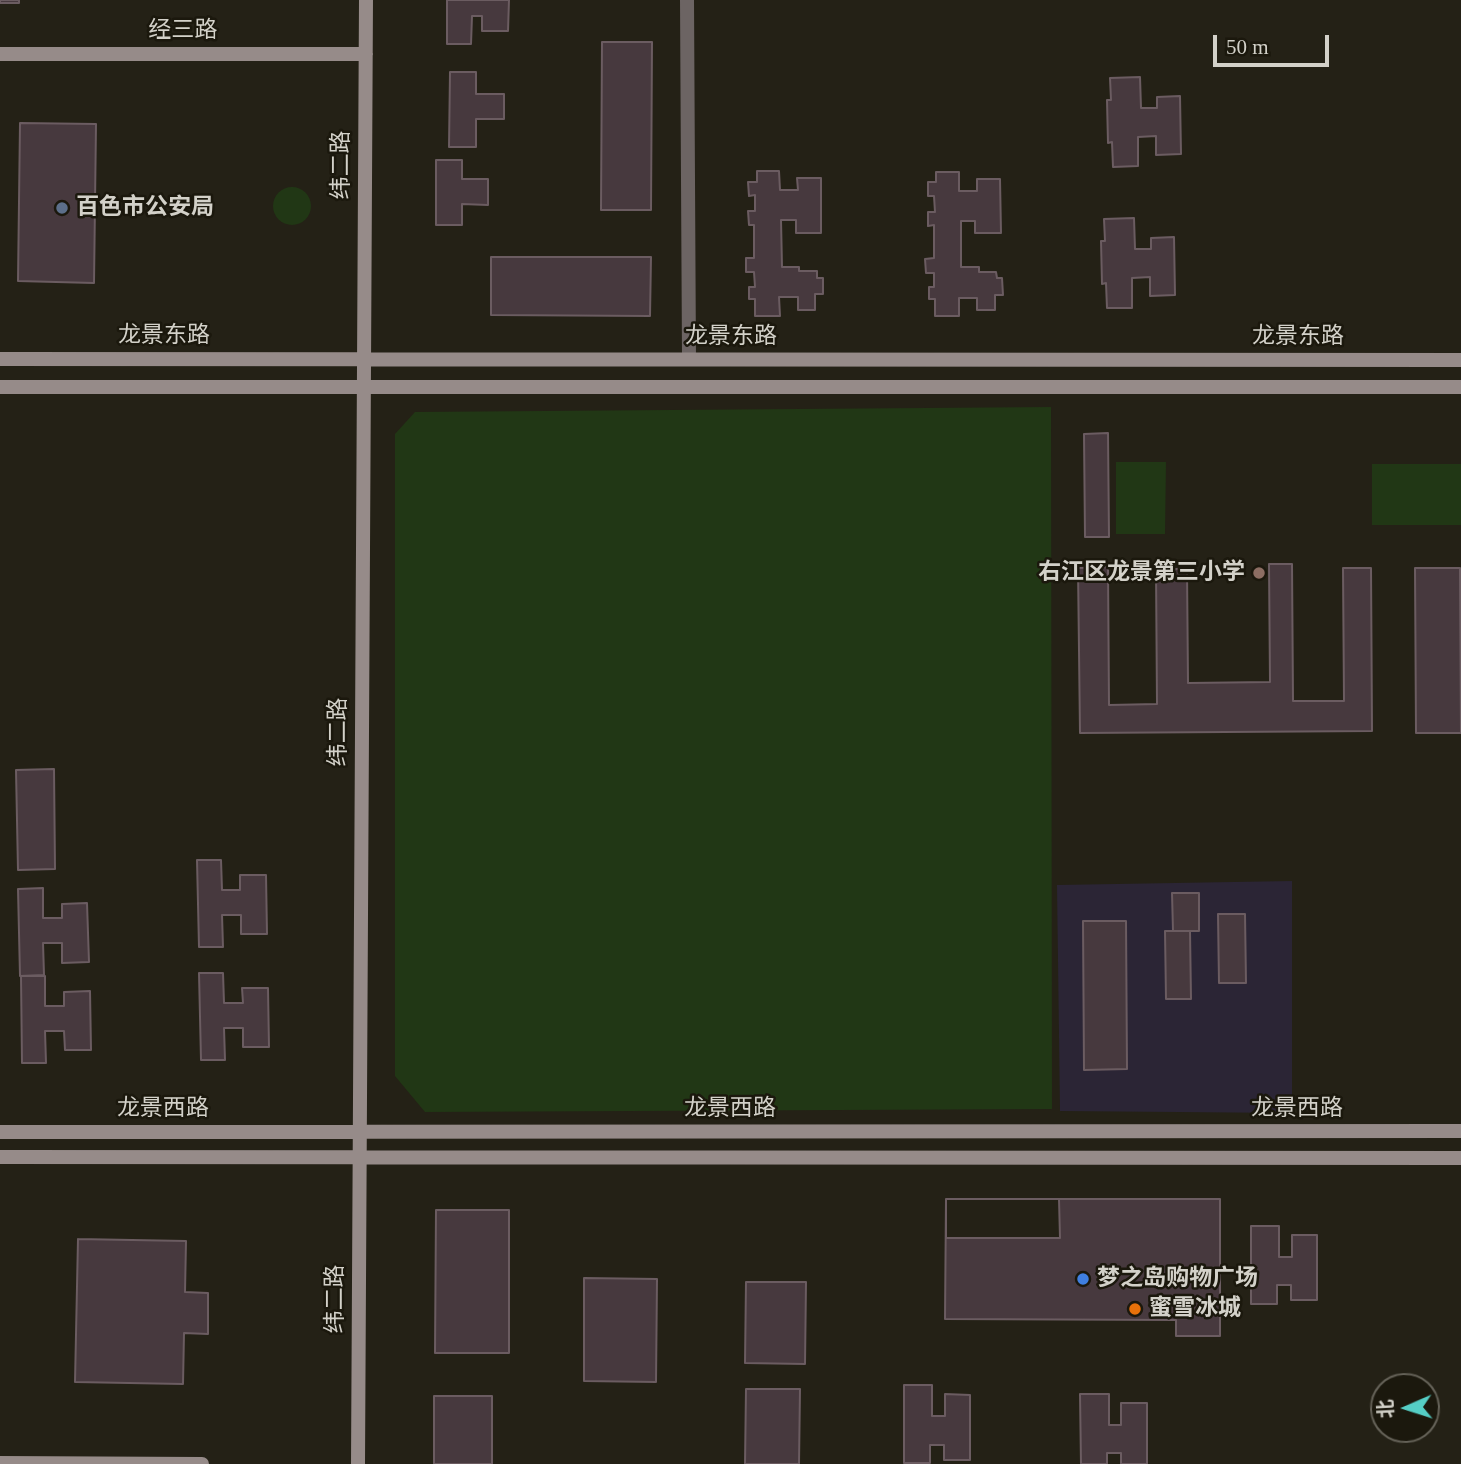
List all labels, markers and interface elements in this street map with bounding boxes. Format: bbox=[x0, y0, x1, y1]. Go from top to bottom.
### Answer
street label: 经三路 bbox=[149, 17, 217, 45]
scale bar bbox=[1216, 21, 1332, 65]
text: 50 m bbox=[1226, 35, 1269, 59]
street label: 纬二路 bbox=[328, 131, 356, 199]
place label: 百色市公安局 bbox=[76, 194, 214, 222]
marker: 百色市公安局 bbox=[54, 200, 70, 216]
street label: 龙景东路 bbox=[118, 322, 210, 350]
street label: 龙景东路 bbox=[685, 323, 777, 351]
street label: 龙景东路 bbox=[1252, 323, 1344, 351]
place label: 右江区龙景第三小学 bbox=[1038, 559, 1245, 587]
marker: 右江区龙景第三小学 bbox=[1251, 565, 1267, 581]
street label: 纬二路 bbox=[325, 698, 353, 766]
street label: 龙景西路 bbox=[117, 1095, 209, 1123]
street label: 龙景西路 bbox=[684, 1095, 776, 1123]
street label: 龙景西路 bbox=[1251, 1095, 1343, 1123]
street label: 纬二路 bbox=[322, 1265, 350, 1333]
place label: 梦之岛购物广场 bbox=[1097, 1265, 1258, 1293]
marker: 梦之岛购物广场 bbox=[1075, 1271, 1091, 1287]
place label: 蜜雪冰城 bbox=[1149, 1295, 1241, 1323]
marker: 蜜雪冰城 bbox=[1127, 1301, 1143, 1317]
north arrow bbox=[1370, 1373, 1440, 1443]
text: 北 bbox=[1375, 1399, 1397, 1419]

